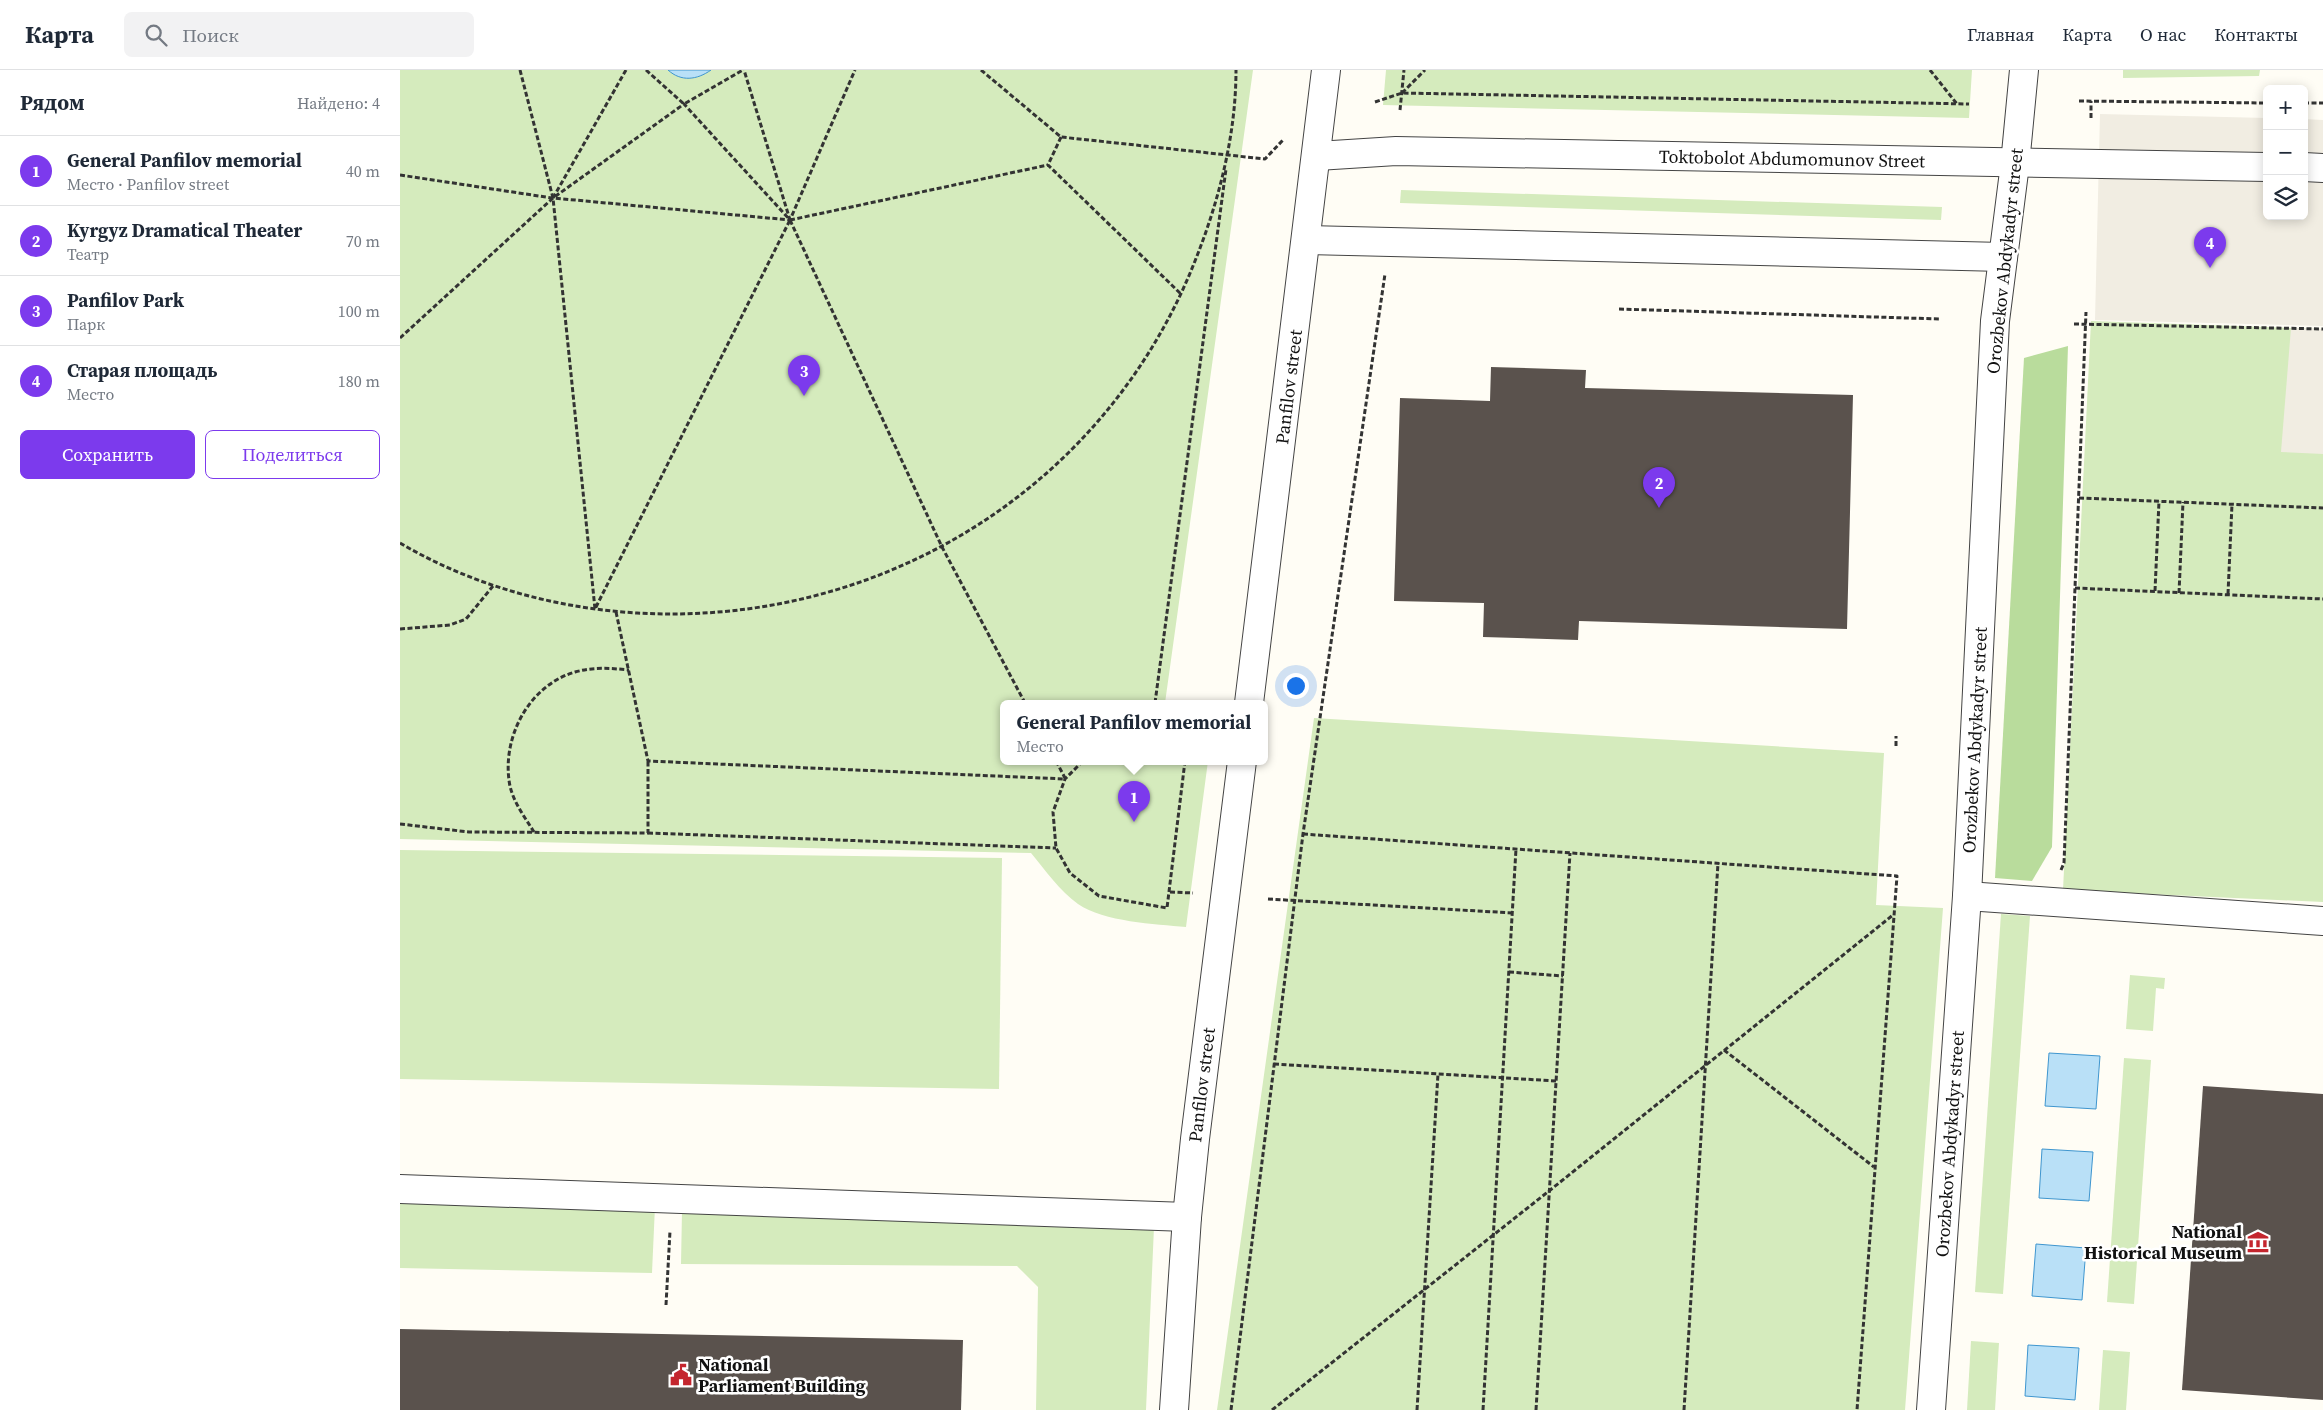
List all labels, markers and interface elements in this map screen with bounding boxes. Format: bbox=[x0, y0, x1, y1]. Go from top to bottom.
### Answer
search box bbox=[124, 12, 474, 57]
text: Карта bbox=[25, 18, 94, 51]
icon: search bbox=[142, 21, 170, 49]
text: Поиск bbox=[182, 22, 239, 48]
text: Главная bbox=[1967, 22, 2034, 47]
text: Карта bbox=[2062, 22, 2112, 47]
text: О нас bbox=[2140, 22, 2186, 47]
text: Контакты bbox=[2214, 22, 2298, 47]
map controls bbox=[2263, 85, 2308, 220]
button: + bbox=[2263, 85, 2308, 130]
text: Рядом bbox=[20, 88, 85, 117]
text: Найдено: 4 bbox=[297, 92, 380, 114]
button: − bbox=[2263, 130, 2308, 175]
street label: Toktobolot Abdumomunov Street bbox=[1659, 144, 1925, 173]
text: General Panfilov memorial bbox=[67, 147, 302, 173]
street label: Orozbekov Abdykadyr street bbox=[1980, 147, 2029, 375]
text: 1 bbox=[32, 160, 40, 182]
text: 40 m bbox=[346, 160, 380, 182]
text: Место · Panfilov street bbox=[67, 173, 229, 195]
button: layers bbox=[2263, 175, 2308, 220]
text: Kyrgyz Dramatical Theater bbox=[67, 217, 302, 243]
pin: 4 bbox=[2194, 227, 2226, 268]
text: 2 bbox=[32, 230, 40, 252]
text: 70 m bbox=[346, 230, 380, 252]
text: Театр bbox=[67, 243, 109, 265]
text: Panfilov Park bbox=[67, 287, 184, 313]
text: 3 bbox=[32, 300, 40, 322]
text: 100 m bbox=[338, 300, 380, 322]
text: Парк bbox=[67, 313, 105, 335]
street label: Panfilov street bbox=[1269, 328, 1308, 446]
pin: 3 bbox=[788, 355, 820, 396]
text: Старая площадь bbox=[67, 357, 217, 383]
text: 4 bbox=[32, 370, 40, 392]
text: 180 m bbox=[338, 370, 380, 392]
text: Место bbox=[67, 383, 114, 405]
button: Сохранить bbox=[20, 430, 195, 479]
button: Поделиться bbox=[205, 430, 380, 479]
pin: 2 bbox=[1643, 467, 1675, 508]
street label: Orozbekov Abdykadyr street bbox=[1956, 626, 1993, 854]
your location bbox=[1283, 673, 1309, 699]
popup bbox=[1000, 700, 1268, 765]
text: General Panfilov memorial bbox=[1017, 709, 1252, 735]
text: Место bbox=[1017, 735, 1064, 757]
pin: 1 bbox=[1118, 781, 1150, 822]
street label: Panfilov street bbox=[1182, 1026, 1221, 1144]
street label: Orozbekov Abdykadyr street bbox=[1929, 1030, 1970, 1258]
place label: National Historical Museum bbox=[2084, 1219, 2242, 1265]
museum icon: National Historical Museum bbox=[2245, 1229, 2271, 1255]
place label: National Parliament Building bbox=[698, 1352, 866, 1398]
public building icon: National Parliament Building bbox=[668, 1362, 694, 1388]

